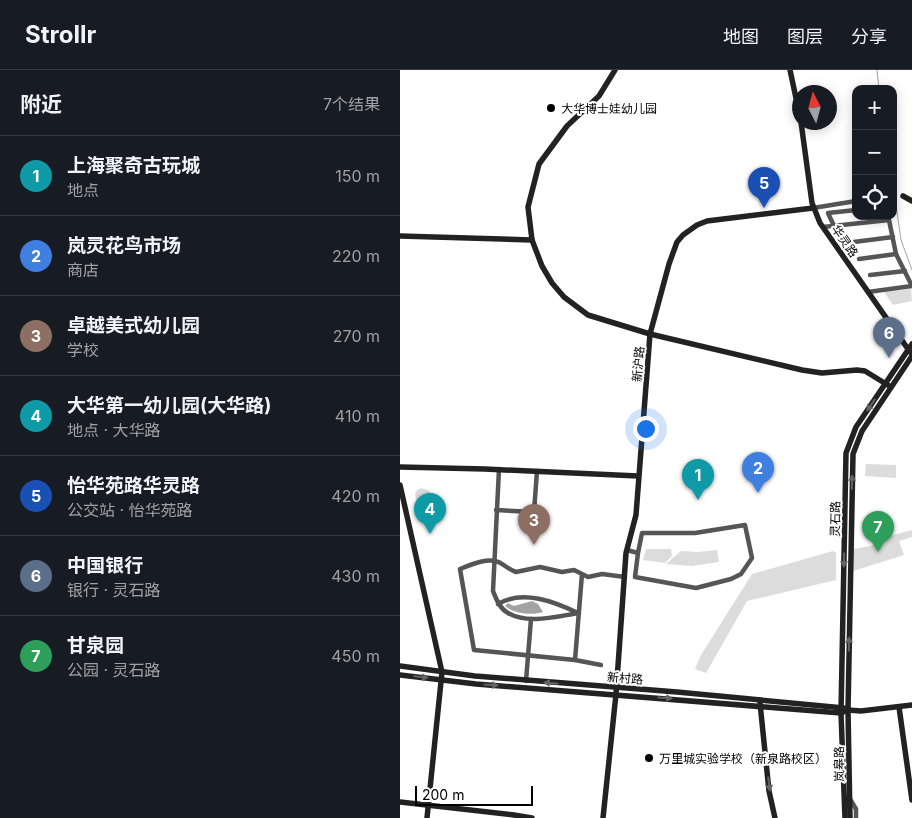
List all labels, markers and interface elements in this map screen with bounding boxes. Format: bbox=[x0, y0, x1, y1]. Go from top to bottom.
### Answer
text: Strollr bbox=[25, 20, 96, 49]
text: 地图 bbox=[723, 26, 759, 47]
text: 图层 bbox=[787, 26, 823, 47]
text: 分享 bbox=[851, 26, 887, 47]
north arrow bbox=[792, 85, 837, 130]
map controls bbox=[852, 85, 897, 220]
button: + bbox=[852, 85, 897, 130]
text: 附近 bbox=[20, 92, 62, 117]
text: 7个结果 bbox=[323, 94, 380, 114]
place label: 大华博士娃幼儿园 bbox=[561, 101, 657, 116]
marker: 大华博士娃幼儿园 bbox=[545, 102, 557, 114]
button: − bbox=[852, 130, 897, 175]
text: 上海聚奇古玩城 bbox=[67, 154, 200, 177]
text: 1 bbox=[33, 166, 39, 186]
text: 150 m bbox=[335, 166, 380, 186]
pin: 5 bbox=[748, 167, 780, 208]
button: locate bbox=[852, 175, 897, 220]
text: 地点 bbox=[67, 180, 99, 200]
street label: 华灵路 bbox=[829, 222, 861, 260]
text: 岚灵花鸟市场 bbox=[67, 234, 181, 257]
text: 2 bbox=[31, 246, 41, 266]
text: 220 m bbox=[332, 246, 380, 266]
text: 商店 bbox=[67, 260, 99, 280]
text: 卓越美式幼儿园 bbox=[67, 314, 200, 337]
pin: 6 bbox=[873, 317, 905, 358]
text: 3 bbox=[31, 326, 41, 346]
text: 270 m bbox=[333, 326, 380, 346]
text: 学校 bbox=[67, 340, 99, 360]
street label: 新沪路 bbox=[629, 345, 647, 383]
text: 大华第一幼儿园(大华路) bbox=[67, 394, 271, 417]
one-way arrow bbox=[866, 398, 876, 411]
text: 4 bbox=[31, 406, 41, 426]
text: 410 m bbox=[335, 406, 380, 426]
your location bbox=[633, 416, 659, 442]
text: 地点 · 大华路 bbox=[67, 420, 161, 440]
pin: 2 bbox=[742, 452, 774, 493]
pin: 1 bbox=[682, 459, 714, 500]
text: 怡华苑路华灵路 bbox=[67, 474, 200, 497]
one-way arrow bbox=[848, 474, 856, 490]
text: 5 bbox=[31, 486, 41, 506]
text: 420 m bbox=[331, 486, 380, 506]
pin: 4 bbox=[414, 493, 446, 534]
text: 公交站 · 怡华苑路 bbox=[67, 500, 193, 520]
street label: 灵石路 bbox=[827, 501, 843, 537]
pin: 3 bbox=[518, 504, 550, 545]
pin: 7 bbox=[862, 511, 894, 552]
one-way arrow bbox=[840, 553, 848, 569]
text: 中国银行 bbox=[67, 554, 143, 577]
text: 6 bbox=[31, 566, 41, 586]
text: 430 m bbox=[331, 566, 380, 586]
text: 银行 · 灵石路 bbox=[67, 580, 161, 600]
text: 甘泉园 bbox=[67, 634, 124, 657]
one-way arrow bbox=[845, 636, 853, 652]
text: 7 bbox=[31, 646, 41, 666]
text: 450 m bbox=[331, 646, 380, 666]
text: 公园 · 灵石路 bbox=[67, 660, 161, 680]
street label: 新村路 bbox=[607, 669, 643, 687]
one-way arrow bbox=[413, 673, 429, 681]
one-way arrow bbox=[542, 678, 558, 686]
one-way arrow bbox=[483, 681, 499, 689]
one-way arrow bbox=[657, 695, 673, 703]
street label: 岚皋路 bbox=[831, 746, 847, 782]
place label: 万里城实验学校（新泉路校区） bbox=[659, 751, 827, 766]
marker: 万里城实验学校（新泉路校区） bbox=[643, 752, 655, 764]
one-way arrow bbox=[765, 776, 773, 792]
scale bar bbox=[415, 783, 532, 806]
text: 200 m bbox=[422, 786, 464, 803]

